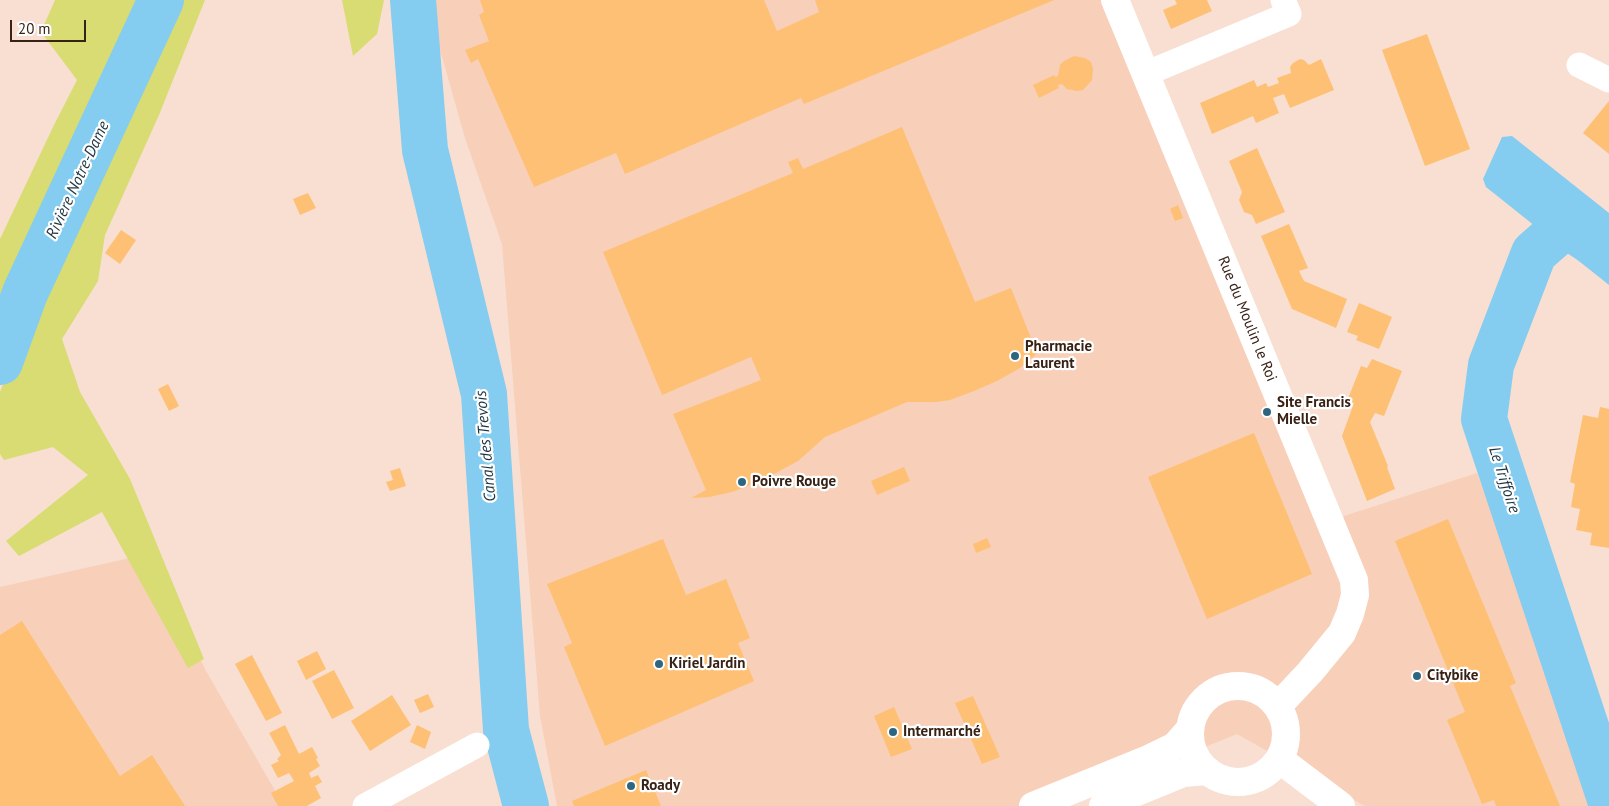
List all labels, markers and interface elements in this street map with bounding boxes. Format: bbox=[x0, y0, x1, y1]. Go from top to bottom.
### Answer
scale bar bbox=[12, 10, 89, 42]
text: 20 m bbox=[18, 19, 51, 38]
water label: Rivière Notre-Dame bbox=[42, 118, 114, 242]
street label: Rue du Moulin le Roi bbox=[1214, 254, 1280, 384]
place label: Pharmacie Laurent bbox=[1025, 338, 1092, 373]
marker: Pharmacie Laurent bbox=[1009, 350, 1021, 362]
water label: Canal des Trevois bbox=[472, 390, 500, 502]
place label: Site Francis Mielle bbox=[1277, 394, 1351, 429]
marker: Site Francis Mielle bbox=[1261, 406, 1273, 418]
water label: Le Triffoire bbox=[1484, 444, 1524, 516]
place label: Poivre Rouge bbox=[752, 473, 836, 491]
marker: Poivre Rouge bbox=[736, 476, 748, 488]
place label: Kiriel Jardin bbox=[669, 655, 745, 673]
marker: Kiriel Jardin bbox=[653, 658, 665, 670]
place label: Citybike bbox=[1427, 667, 1478, 685]
marker: Citybike bbox=[1411, 670, 1423, 682]
place label: Intermarché bbox=[903, 723, 981, 741]
marker: Intermarché bbox=[887, 726, 899, 738]
place label: Roady bbox=[641, 777, 680, 795]
marker: Roady bbox=[625, 780, 637, 792]

